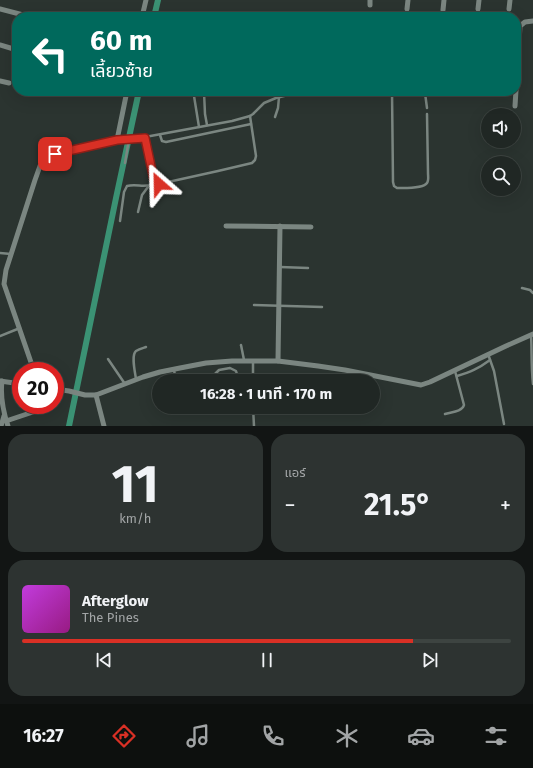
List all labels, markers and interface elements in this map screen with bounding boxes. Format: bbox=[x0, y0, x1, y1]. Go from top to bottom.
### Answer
text: 60 m bbox=[90, 24, 152, 57]
icon: left bbox=[24, 28, 76, 80]
text: เลี้ยวซ้าย bbox=[90, 60, 153, 82]
map controls bbox=[481, 108, 521, 196]
button: sound bbox=[481, 108, 521, 148]
pin bbox=[38, 137, 72, 171]
icon: arrive bbox=[44, 143, 66, 165]
button: search bbox=[481, 156, 521, 196]
position arrow bbox=[138, 163, 180, 205]
speed limit sign: 20 bbox=[12, 362, 64, 414]
text: 16:28 · 1 นาที · 170 m bbox=[200, 385, 332, 403]
text: 11 bbox=[112, 453, 159, 516]
text: แอร์ bbox=[285, 465, 306, 480]
text: 21.5° bbox=[364, 487, 432, 523]
text: − bbox=[285, 492, 296, 519]
text: + bbox=[500, 492, 511, 519]
text: km/h bbox=[119, 511, 151, 526]
text: Afterglow bbox=[82, 592, 148, 610]
text: The Pines bbox=[82, 610, 139, 625]
icon: previous bbox=[93, 649, 115, 671]
icon: pause bbox=[256, 649, 278, 671]
icon: next bbox=[419, 649, 441, 671]
icon: directions bbox=[110, 722, 138, 750]
icon: music bbox=[184, 722, 212, 750]
icon: phone bbox=[259, 722, 287, 750]
icon: climate bbox=[333, 722, 361, 750]
icon: car bbox=[407, 722, 435, 750]
icon: filters bbox=[482, 722, 510, 750]
text: 16:27 bbox=[23, 725, 64, 747]

